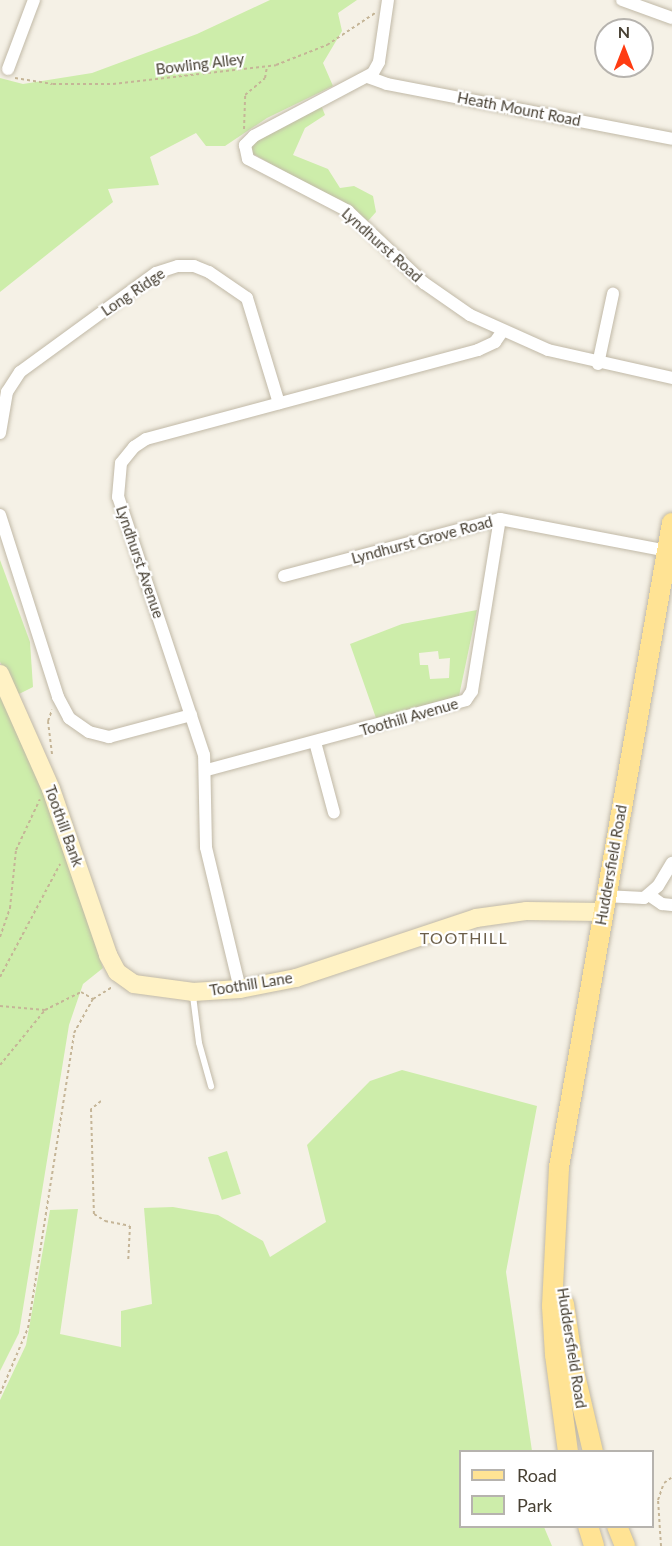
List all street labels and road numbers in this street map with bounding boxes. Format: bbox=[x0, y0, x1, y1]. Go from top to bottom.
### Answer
street label: Bowling Alley bbox=[154, 50, 246, 78]
street label: Heath Mount Road bbox=[456, 88, 582, 130]
street label: Lyndhurst Road bbox=[338, 204, 426, 286]
street label: Long Ridge bbox=[98, 264, 168, 320]
street label: Lyndhurst Avenue bbox=[112, 503, 168, 621]
street label: Lyndhurst Grove Road bbox=[349, 512, 495, 568]
street label: Toothill Avenue bbox=[358, 694, 460, 740]
street label: Toothill Bank bbox=[41, 783, 87, 869]
street label: Huddersfield Road bbox=[592, 803, 630, 927]
street label: Toothill Lane bbox=[208, 969, 294, 999]
street label: Huddersfield Road bbox=[554, 1286, 590, 1410]

